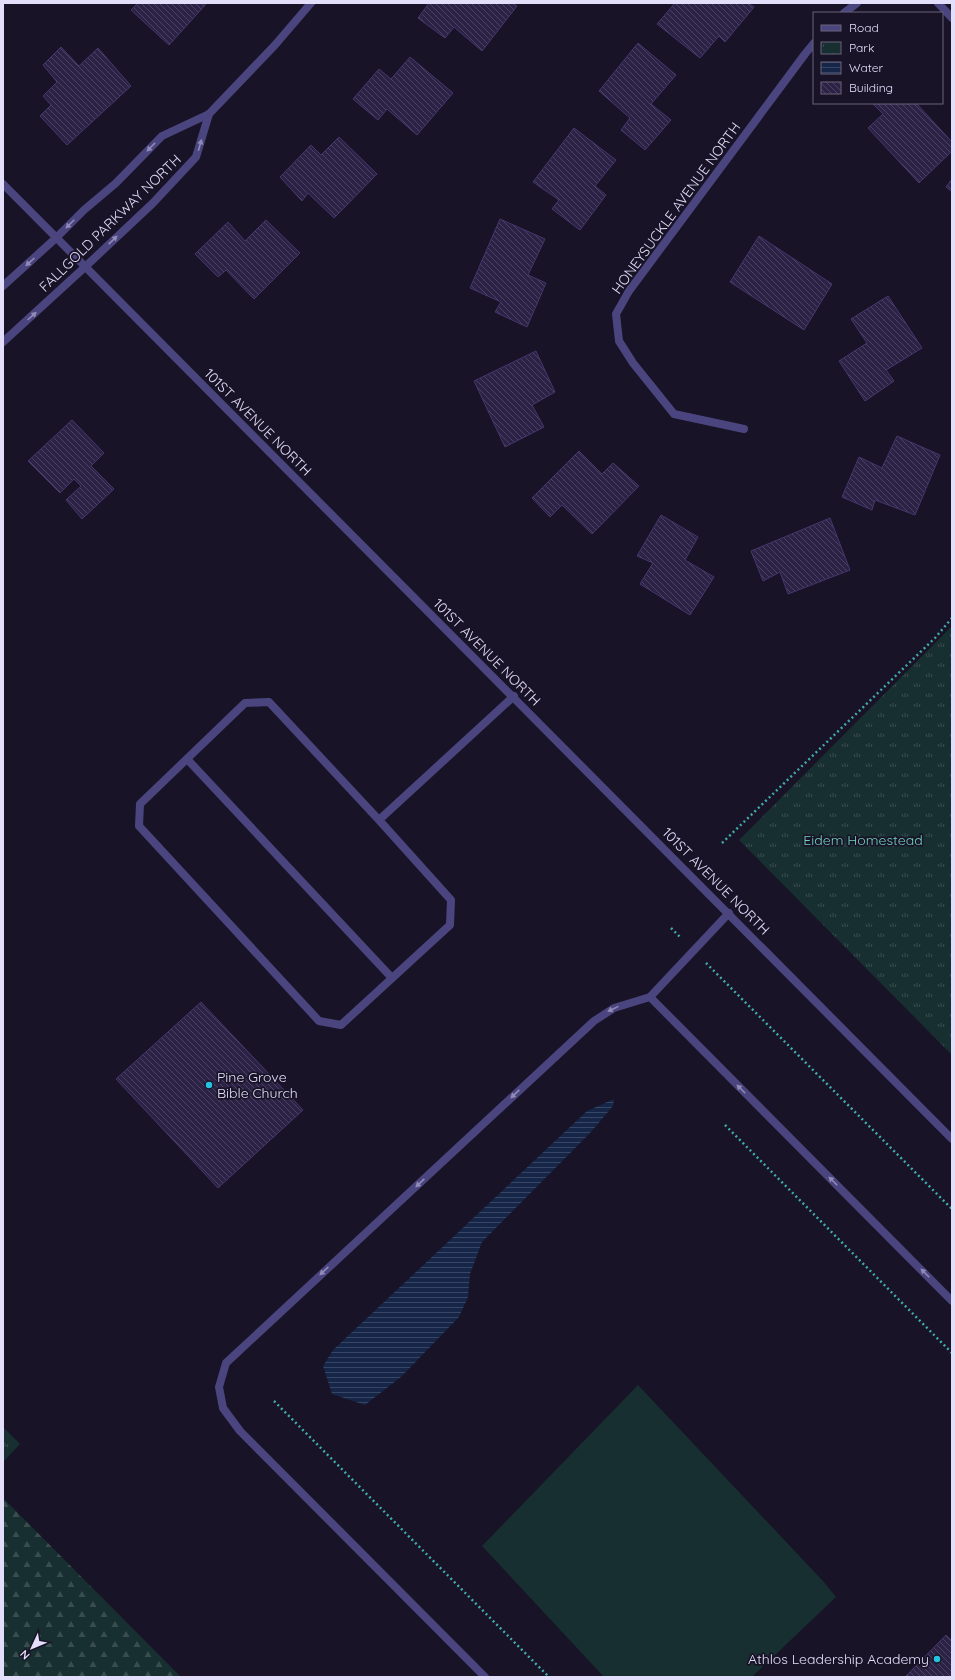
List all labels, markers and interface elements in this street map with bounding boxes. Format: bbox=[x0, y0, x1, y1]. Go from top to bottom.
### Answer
legend bbox=[813, 12, 943, 104]
text: Road bbox=[849, 20, 879, 35]
text: Park bbox=[849, 40, 874, 55]
text: Water bbox=[849, 60, 884, 75]
text: Building bbox=[849, 80, 893, 95]
street label: HONEYSUCKLE AVENUE NORTH bbox=[608, 119, 744, 297]
one-way arrow bbox=[197, 139, 203, 151]
one-way arrow bbox=[146, 142, 156, 152]
street label: FALLGOLD PARKWAY NORTH bbox=[35, 150, 185, 296]
one-way arrow bbox=[65, 219, 75, 229]
one-way arrow bbox=[108, 235, 118, 245]
one-way arrow bbox=[25, 257, 34, 266]
one-way arrow bbox=[27, 311, 37, 320]
street label: 101ST AVENUE NORTH bbox=[201, 365, 315, 479]
street label: 101ST AVENUE NORTH bbox=[430, 595, 544, 709]
street label: 101ST AVENUE NORTH bbox=[659, 824, 773, 938]
park label: Eidem Homestead bbox=[803, 831, 923, 849]
one-way arrow bbox=[607, 1006, 619, 1013]
place label: Pine Grove Bible Church bbox=[217, 1068, 298, 1102]
marker: Pine Grove Bible Church bbox=[204, 1080, 214, 1090]
one-way arrow bbox=[736, 1084, 746, 1094]
one-way arrow bbox=[510, 1089, 520, 1099]
one-way arrow bbox=[828, 1176, 838, 1186]
one-way arrow bbox=[414, 1178, 425, 1187]
one-way arrow bbox=[319, 1266, 329, 1276]
one-way arrow bbox=[920, 1268, 929, 1278]
north arrow bbox=[12, 1628, 52, 1668]
text: N bbox=[17, 1647, 33, 1663]
place label: Athlos Leadership Academy bbox=[748, 1650, 929, 1668]
marker: Athlos Leadership Academy bbox=[932, 1654, 942, 1664]

